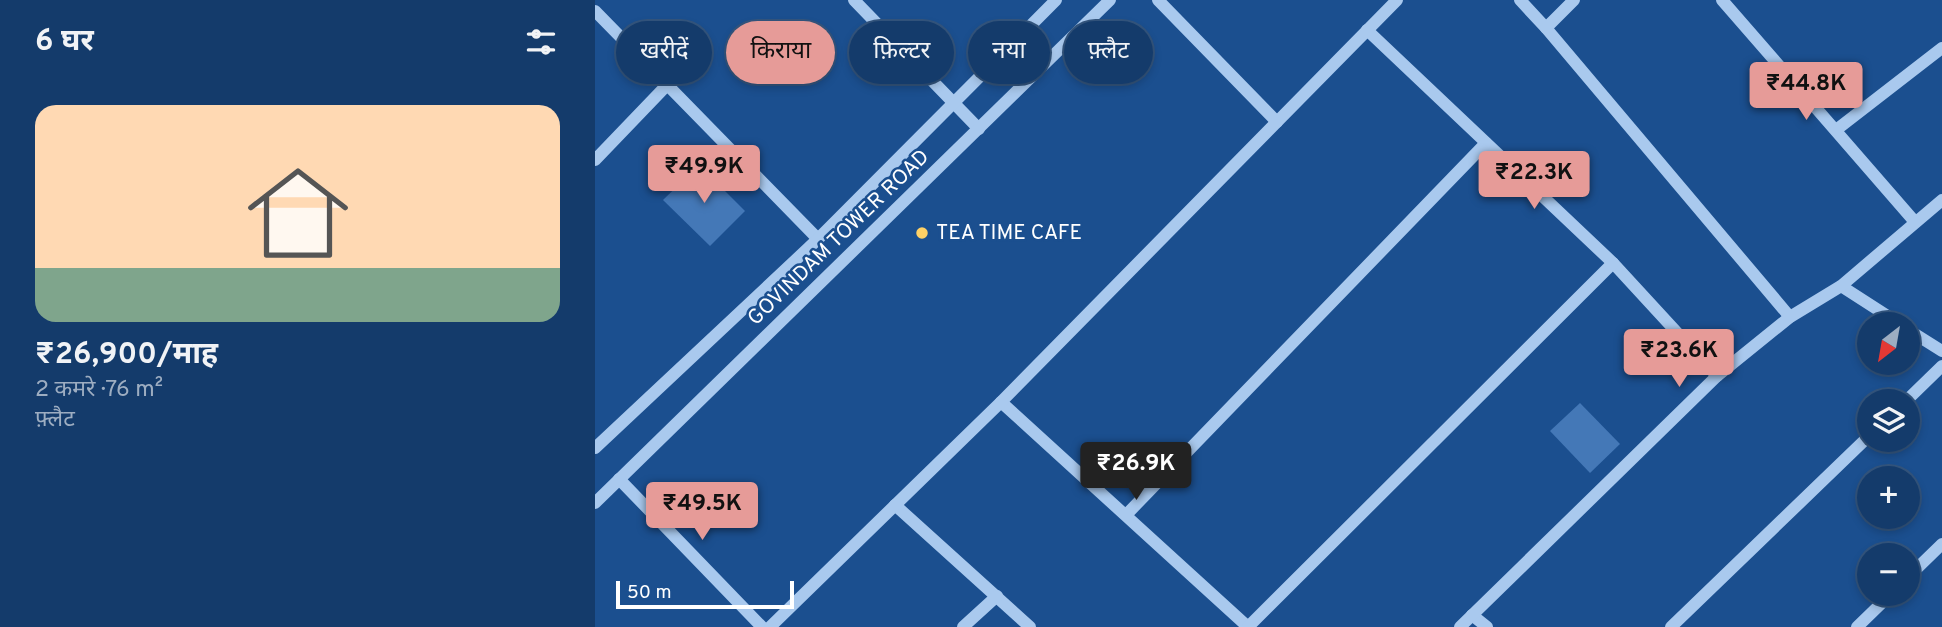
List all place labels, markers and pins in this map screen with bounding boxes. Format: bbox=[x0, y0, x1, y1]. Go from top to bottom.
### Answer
pin: ₹44.8K bbox=[1749, 62, 1863, 122]
pin: ₹49.9K bbox=[647, 146, 761, 205]
pin: ₹22.3K bbox=[1477, 152, 1591, 211]
place label: TEA TIME CAFE bbox=[936, 220, 1082, 247]
marker: TEA TIME CAFE bbox=[914, 225, 930, 241]
pin: ₹23.6K bbox=[1622, 330, 1736, 389]
pin: ₹26.9K bbox=[1079, 442, 1193, 502]
pin: ₹49.5K bbox=[645, 482, 759, 542]

